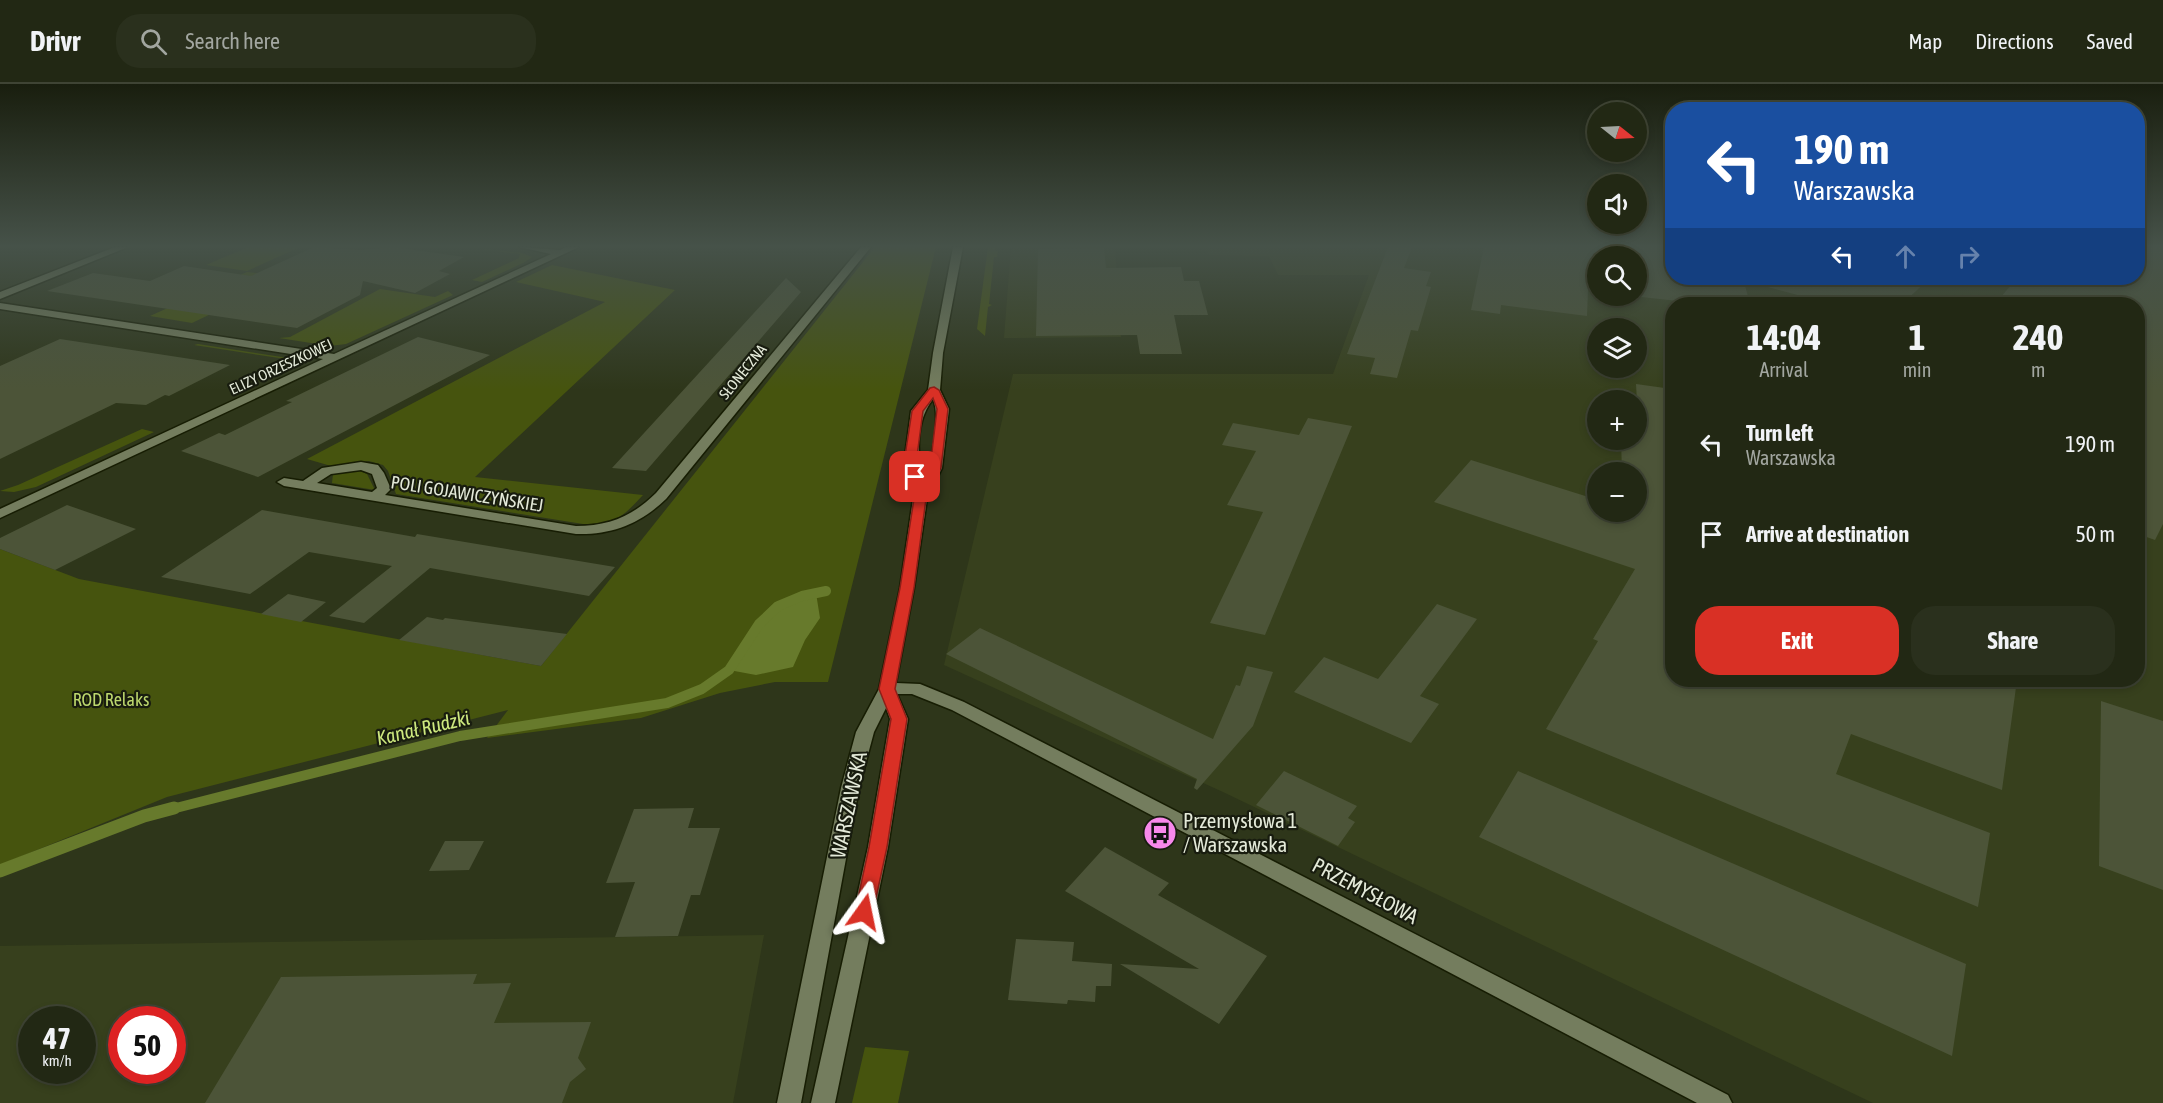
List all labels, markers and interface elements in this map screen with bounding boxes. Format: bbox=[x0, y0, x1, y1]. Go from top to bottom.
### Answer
search box bbox=[116, 14, 536, 68]
text: Drivr bbox=[30, 25, 80, 57]
icon: search bbox=[137, 25, 170, 58]
text: Search here bbox=[185, 28, 280, 54]
text: Map bbox=[1908, 29, 1942, 53]
text: Directions bbox=[1975, 29, 2054, 53]
text: Saved bbox=[2087, 29, 2133, 53]
north arrow bbox=[1587, 102, 1647, 162]
map controls bbox=[1587, 102, 1647, 522]
text: 190 m bbox=[1794, 125, 1889, 173]
icon: left bbox=[1695, 126, 1773, 204]
button: sound bbox=[1587, 174, 1647, 234]
text: Warszawska bbox=[1794, 175, 1915, 206]
icon: left bbox=[1826, 240, 1859, 273]
icon: ahead bbox=[1889, 240, 1922, 273]
icon: right bbox=[1952, 240, 1985, 273]
button: search bbox=[1587, 246, 1647, 306]
text: 14:04 bbox=[1746, 316, 1821, 358]
text: 1 bbox=[1909, 316, 1925, 358]
text: 240 bbox=[2013, 316, 2064, 358]
button: layers bbox=[1587, 318, 1647, 378]
street label: ELIZY ORZESZKOWEJ bbox=[227, 335, 335, 398]
street label: SŁONECZNA bbox=[715, 340, 770, 402]
text: Arrival bbox=[1759, 358, 1808, 381]
text: min bbox=[1903, 358, 1931, 381]
text: m bbox=[2031, 358, 2045, 381]
button: + bbox=[1587, 390, 1647, 450]
text: Turn left bbox=[1746, 420, 1813, 446]
icon: left bbox=[1695, 428, 1728, 461]
text: 190 m bbox=[2065, 431, 2115, 457]
text: Warszawska bbox=[1746, 446, 1836, 469]
pin bbox=[889, 451, 940, 502]
icon: arrive bbox=[898, 460, 931, 493]
button: − bbox=[1587, 462, 1647, 522]
street label: POLI GOJAWICZYŃSKIEJ bbox=[389, 471, 545, 516]
icon: arrive bbox=[1695, 518, 1728, 551]
text: Arrive at destination bbox=[1746, 521, 1909, 547]
text: 50 m bbox=[2075, 521, 2115, 547]
button: Exit bbox=[1695, 606, 1899, 675]
button: Share bbox=[1911, 606, 2115, 675]
park label: ROD Relaks bbox=[73, 689, 149, 710]
water label: Kanał Rudzki bbox=[374, 706, 472, 749]
street label: WARSZAWSKA bbox=[825, 749, 871, 860]
place label: Przemysłowa 1 / Warszawska bbox=[1183, 808, 1297, 856]
bus stop icon: Przemysłowa 1 / Warszawska bbox=[1142, 815, 1178, 851]
street label: PRZEMYSŁOWA bbox=[1309, 852, 1423, 928]
position arrow bbox=[832, 880, 896, 944]
speed limit sign: 50 bbox=[108, 1006, 186, 1084]
text: 47 bbox=[43, 1021, 71, 1055]
text: km/h bbox=[42, 1052, 72, 1069]

